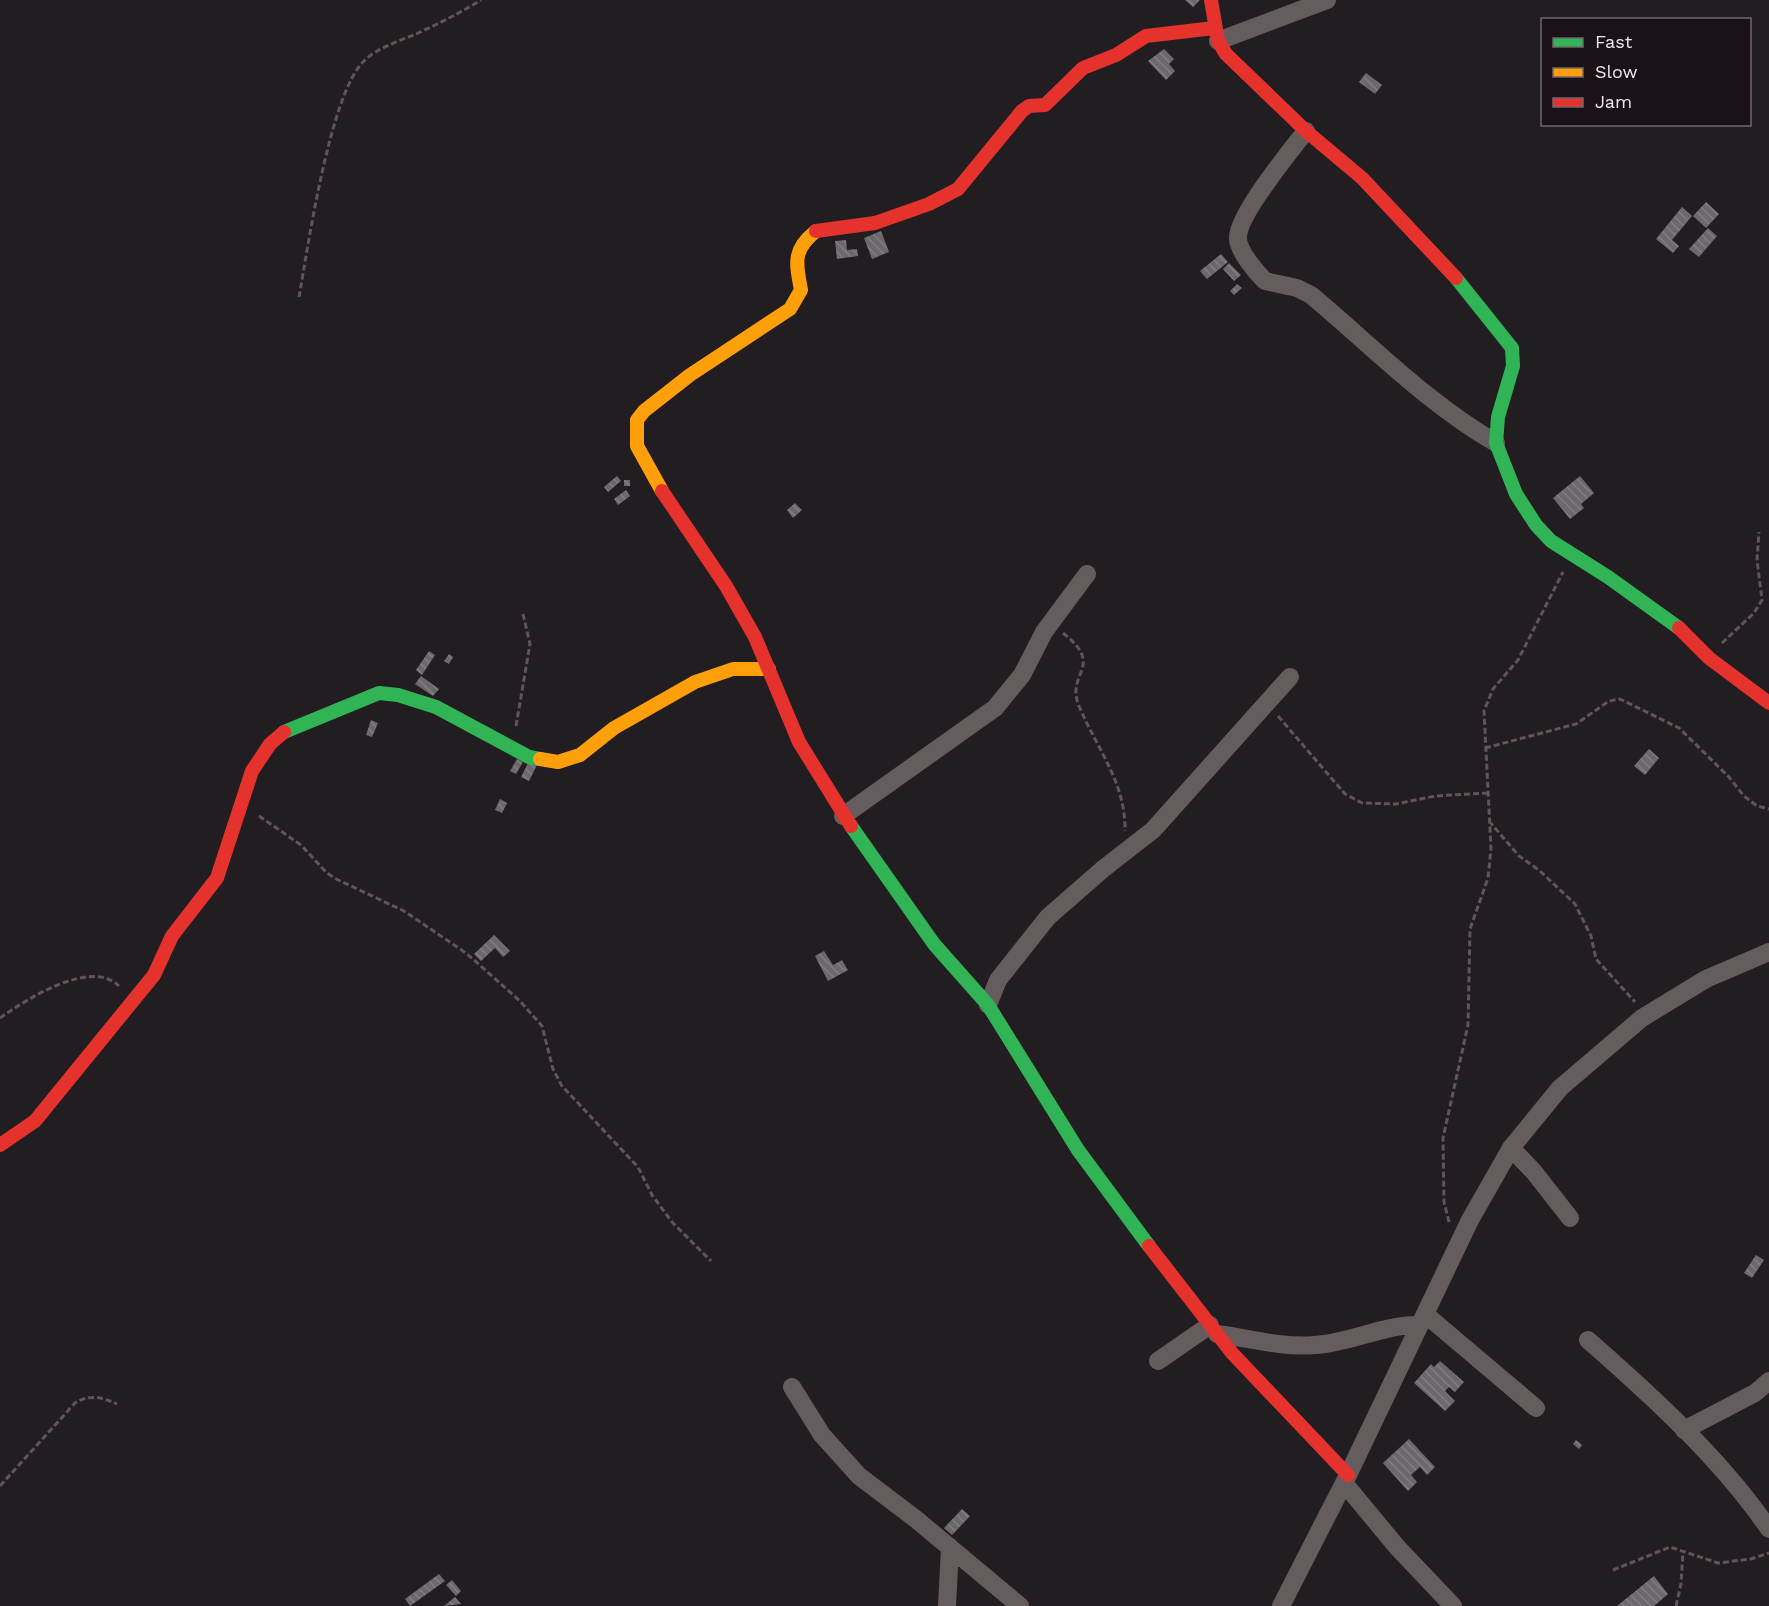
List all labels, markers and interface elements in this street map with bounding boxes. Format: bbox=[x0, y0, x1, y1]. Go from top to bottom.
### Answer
legend bbox=[1541, 18, 1751, 126]
text: Fast bbox=[1595, 31, 1633, 52]
text: Slow bbox=[1595, 61, 1638, 82]
text: Jam bbox=[1595, 91, 1632, 112]

